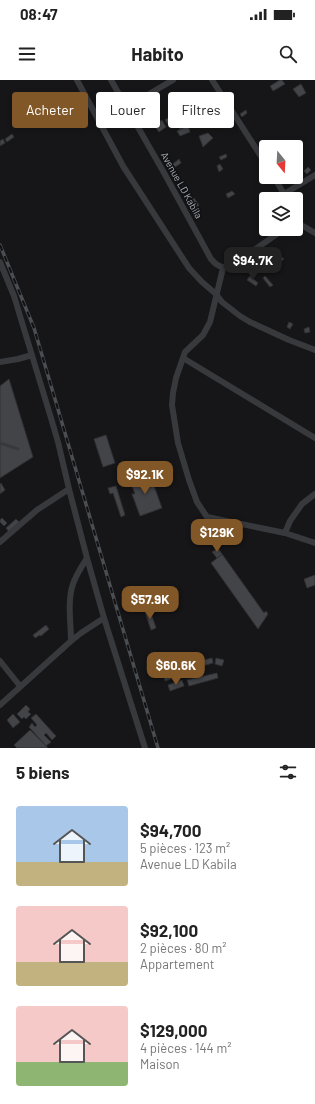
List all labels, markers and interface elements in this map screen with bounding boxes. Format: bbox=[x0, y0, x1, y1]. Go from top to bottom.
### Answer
text: 08:47 bbox=[20, 5, 58, 23]
icon: menu bbox=[16, 43, 38, 65]
text: Habito bbox=[131, 43, 184, 65]
icon: search bbox=[277, 43, 299, 65]
chip: Acheter bbox=[12, 92, 88, 128]
chip: Louer bbox=[96, 92, 160, 128]
chip: Filtres bbox=[168, 92, 234, 128]
north arrow bbox=[259, 140, 303, 184]
map controls bbox=[259, 140, 303, 236]
street label: Avenue LD Kabila bbox=[159, 150, 205, 220]
button: layers bbox=[259, 192, 303, 236]
pin: $94.7K bbox=[220, 247, 286, 281]
text: $94.7K bbox=[233, 252, 273, 268]
pin: $92.1K bbox=[112, 461, 178, 495]
text: $92.1K bbox=[126, 466, 164, 482]
pin: $129K bbox=[189, 519, 245, 553]
text: $129K bbox=[200, 524, 234, 540]
pin: $57.9K bbox=[117, 586, 183, 620]
text: $57.9K bbox=[131, 591, 169, 607]
pin: $60.6K bbox=[143, 652, 209, 686]
text: $60.6K bbox=[156, 657, 196, 673]
icon: filters bbox=[277, 761, 299, 783]
text: 5 biens bbox=[16, 762, 70, 782]
text: $94,700 bbox=[140, 820, 201, 840]
icon: home bbox=[48, 822, 96, 870]
text: 5 pièces · 123 m² bbox=[140, 840, 230, 856]
text: Avenue LD Kabila bbox=[140, 856, 237, 872]
text: $92,100 bbox=[140, 920, 198, 940]
icon: home bbox=[48, 922, 96, 970]
text: 2 pièces · 80 m² bbox=[140, 940, 226, 956]
text: Appartement bbox=[140, 956, 215, 972]
text: $129,000 bbox=[140, 1020, 207, 1040]
icon: home bbox=[48, 1022, 96, 1070]
text: 4 pièces · 144 m² bbox=[140, 1040, 231, 1056]
text: Maison bbox=[140, 1056, 180, 1072]

